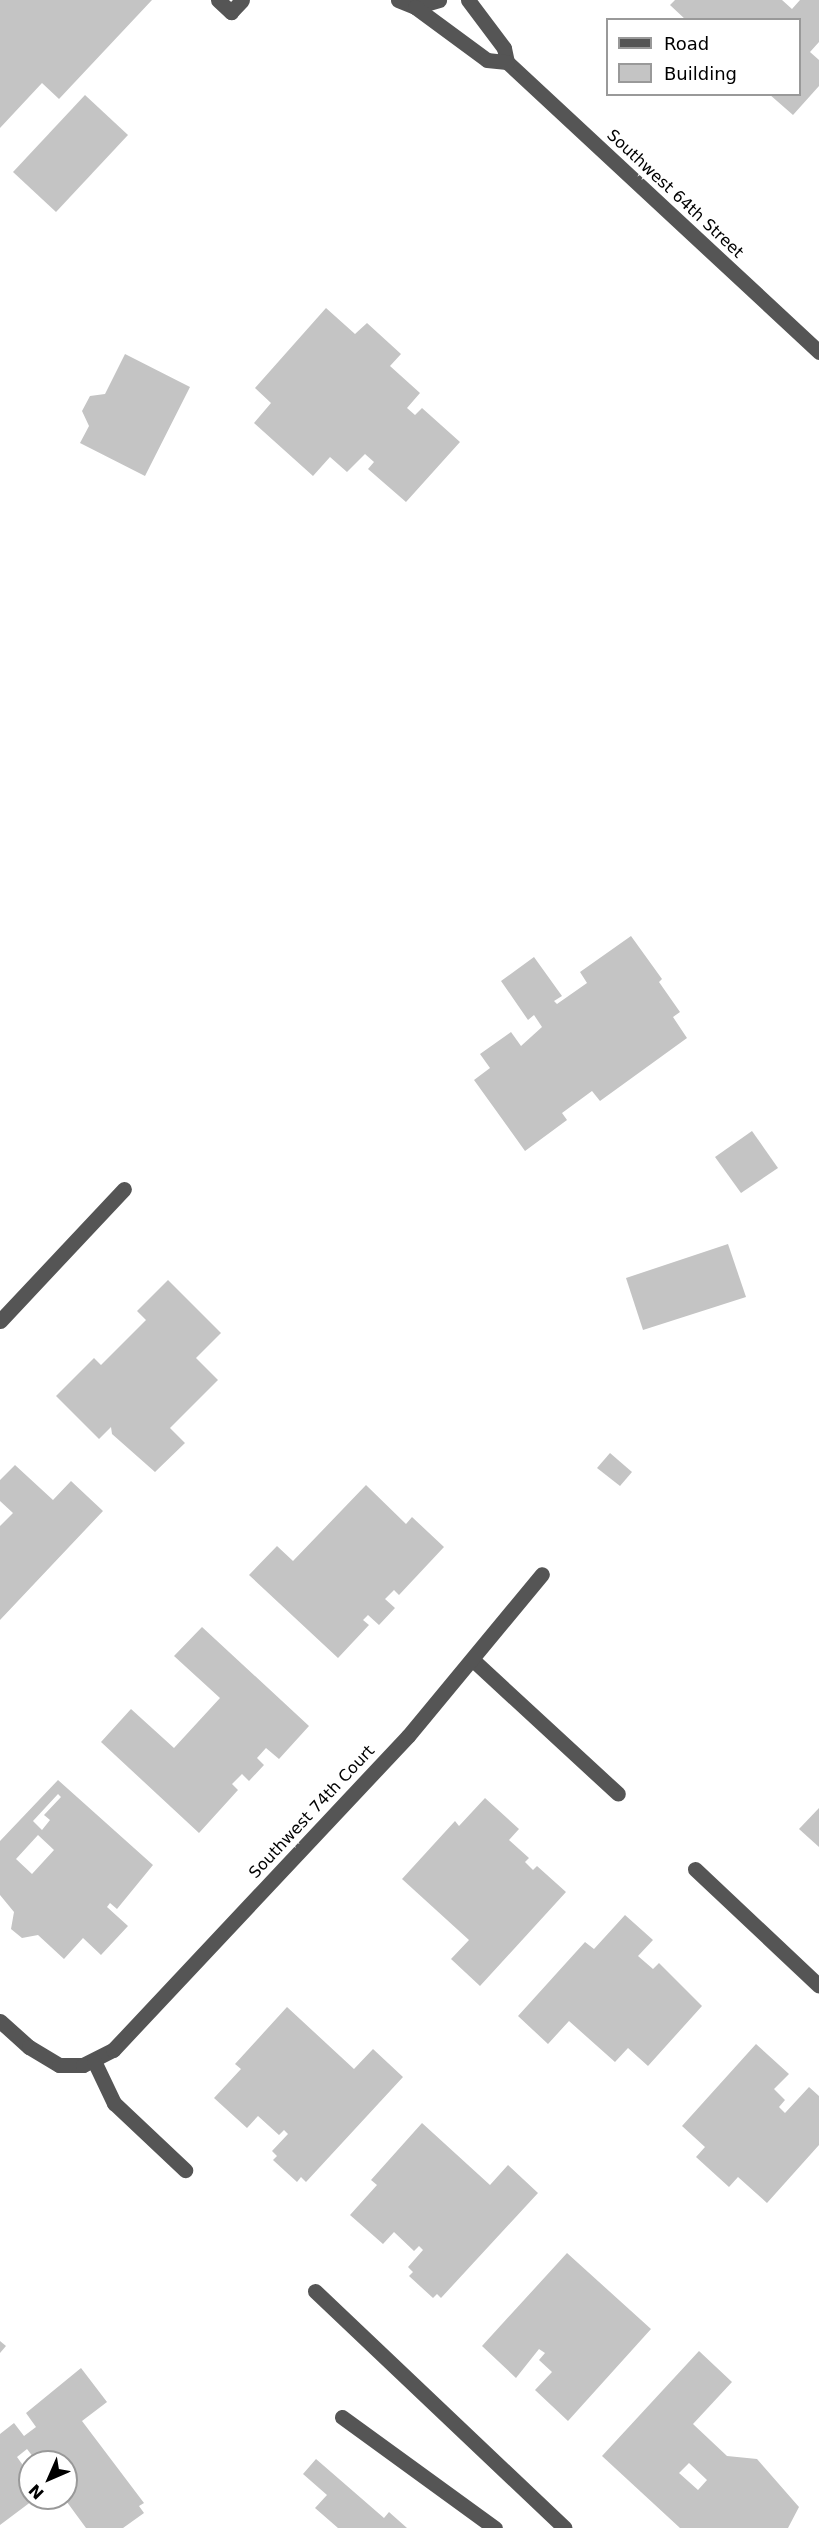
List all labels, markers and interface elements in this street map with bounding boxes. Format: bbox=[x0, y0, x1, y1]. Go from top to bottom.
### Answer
legend bbox=[606, 18, 801, 96]
text: Road bbox=[664, 33, 709, 54]
text: Building bbox=[664, 63, 737, 84]
street label: Southwest 64th Street bbox=[603, 126, 747, 262]
street label: Southwest 74th Court bbox=[245, 1741, 379, 1883]
north arrow bbox=[18, 2450, 78, 2510]
text: N bbox=[25, 2480, 48, 2503]

